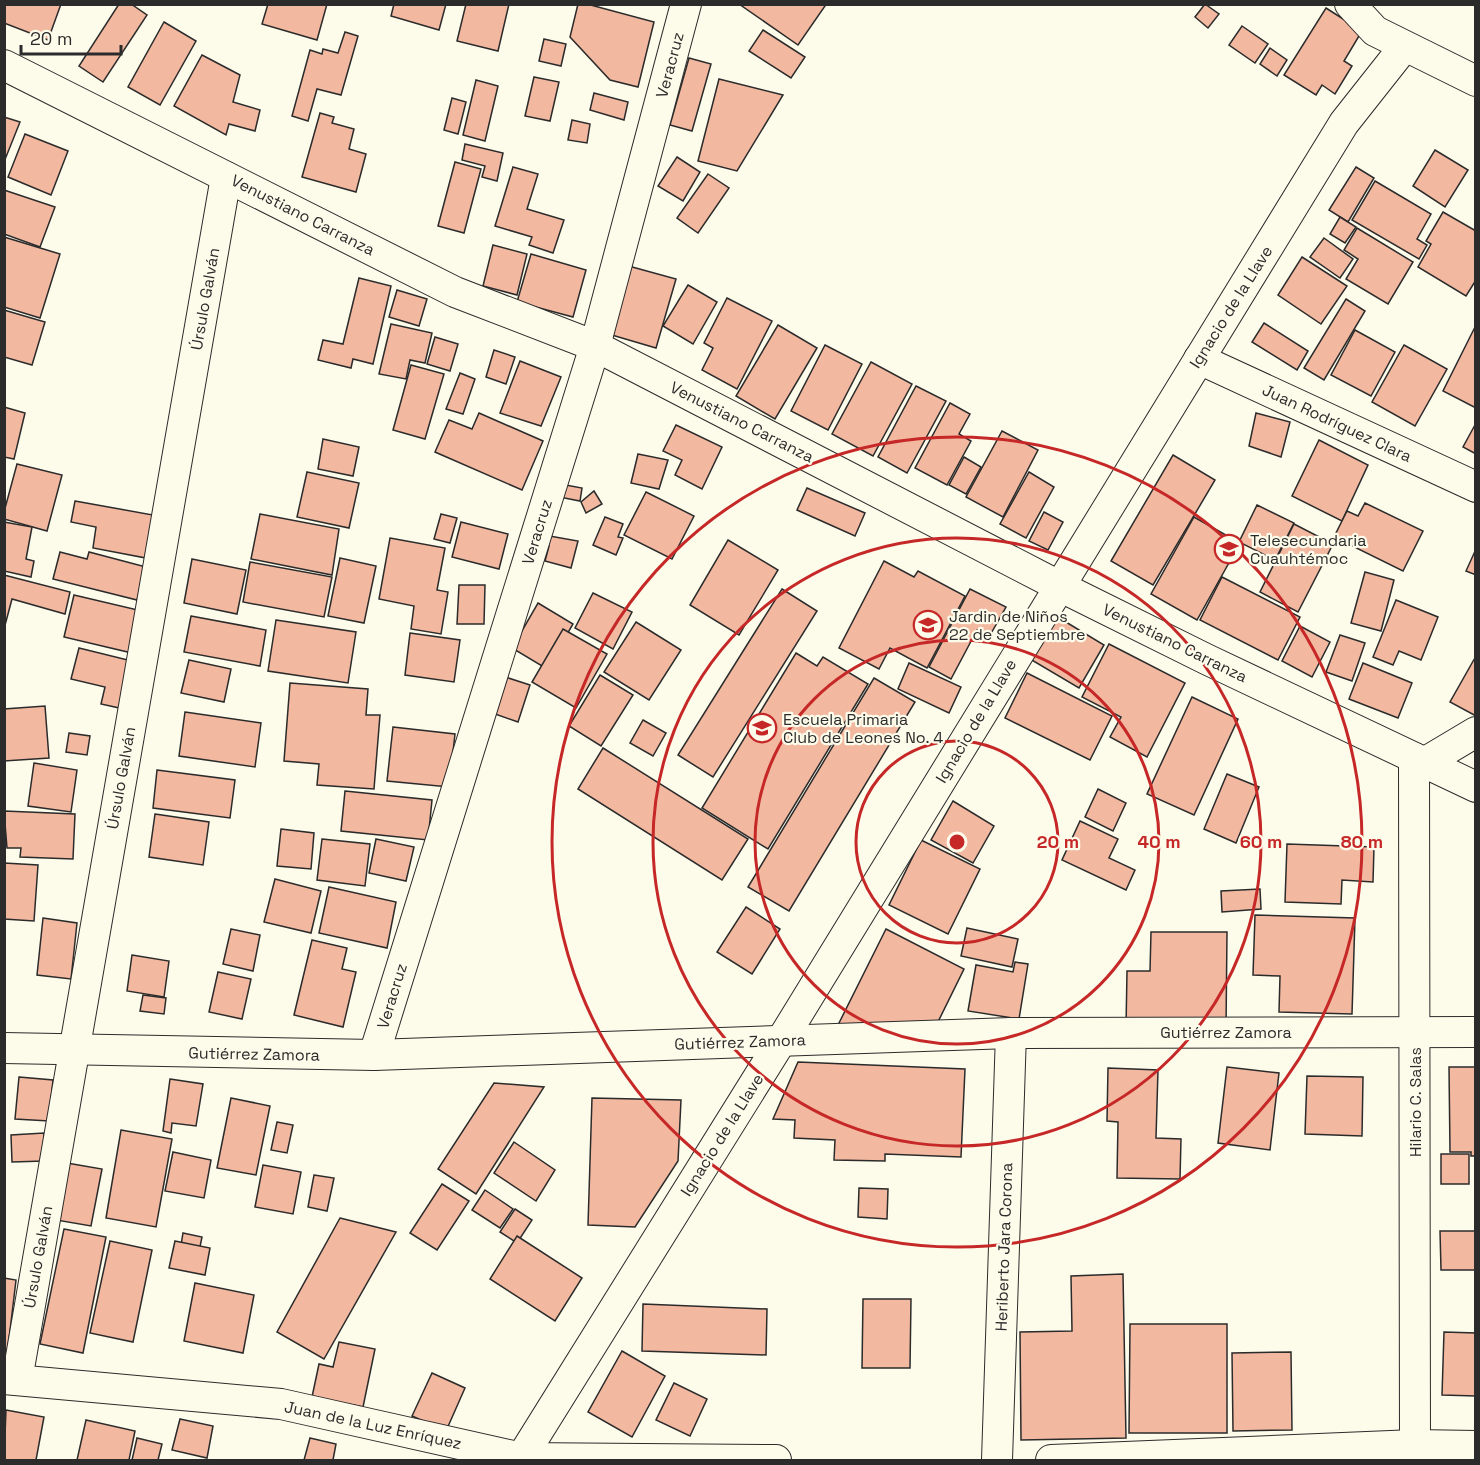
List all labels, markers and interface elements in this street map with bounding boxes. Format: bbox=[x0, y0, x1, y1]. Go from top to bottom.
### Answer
scale bar bbox=[21, 18, 122, 56]
text: 20 m bbox=[30, 27, 73, 50]
street label: Veracruz bbox=[651, 30, 689, 100]
street label: Venustiano Carranza bbox=[228, 170, 378, 260]
street label: Ignacio de la Llave bbox=[1185, 242, 1277, 372]
street label: Úrsulo Galván bbox=[186, 246, 224, 352]
street label: Venustiano Carranza bbox=[667, 377, 817, 467]
street label: Juan Rodríguez Clara bbox=[1259, 379, 1415, 467]
street label: Veracruz bbox=[517, 497, 557, 567]
place label: Telesecundaria Cuauhtémoc bbox=[1250, 530, 1366, 569]
school or university icon: Telesecundaria Cuauhtémoc bbox=[1213, 533, 1245, 565]
street label: Venustiano Carranza bbox=[1099, 599, 1251, 687]
place label: Jardin de Niños 22 de Septiembre bbox=[949, 606, 1086, 645]
school or university icon: Jardin de Niños 22 de Septiembre bbox=[912, 609, 944, 641]
street label: Ignacio de la Llave bbox=[931, 655, 1021, 787]
place label: Escuela Primaria Club de Leones No. 4 bbox=[783, 709, 943, 748]
school or university icon: Escuela Primaria Club de Leones No. 4 bbox=[746, 712, 778, 744]
street label: Úrsulo Galván bbox=[102, 725, 140, 831]
text: 20 m bbox=[1037, 830, 1079, 853]
text: 40 m bbox=[1137, 830, 1181, 853]
text: 60 m bbox=[1240, 830, 1282, 853]
text: 80 m bbox=[1341, 830, 1383, 853]
centre of rings bbox=[947, 832, 967, 852]
street label: Veracruz bbox=[372, 961, 412, 1031]
street label: Gutiérrez Zamora bbox=[1160, 1022, 1292, 1043]
street label: Gutiérrez Zamora bbox=[674, 1029, 806, 1055]
street label: Gutiérrez Zamora bbox=[188, 1042, 320, 1066]
street label: Hilario C. Salas bbox=[1405, 1047, 1426, 1157]
street label: Ignacio de la Llave bbox=[676, 1070, 768, 1200]
street label: Heriberto Jara Corona bbox=[991, 1162, 1017, 1332]
street label: Úrsulo Galván bbox=[19, 1204, 57, 1310]
street label: Juan de la Luz Enríquez bbox=[283, 1396, 463, 1454]

